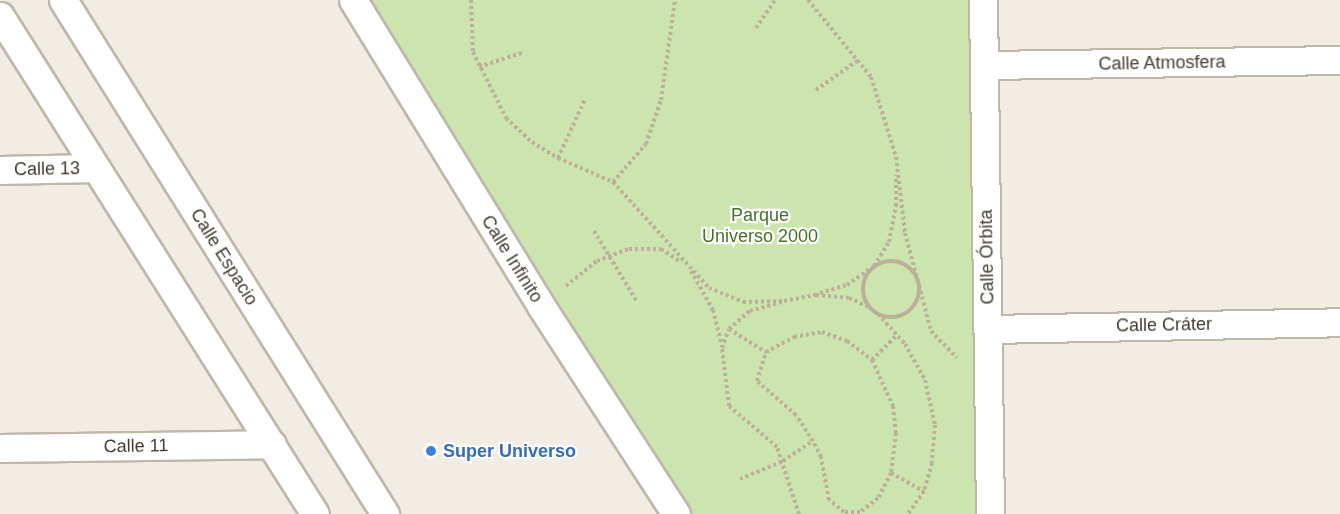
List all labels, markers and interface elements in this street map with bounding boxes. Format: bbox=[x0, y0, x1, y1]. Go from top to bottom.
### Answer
street label: Calle Atmosfera bbox=[1098, 51, 1226, 75]
street label: Calle 13 bbox=[14, 158, 80, 180]
street label: Calle Espacio bbox=[186, 205, 262, 309]
park label: Parque Universo 2000 bbox=[702, 205, 818, 248]
street label: Calle Órbita bbox=[975, 209, 999, 305]
street label: Calle Infinito bbox=[477, 211, 547, 307]
street label: Calle Cráter bbox=[1116, 313, 1212, 337]
street label: Calle 11 bbox=[103, 435, 169, 457]
place label: Super Universo bbox=[443, 440, 576, 462]
marker: Super Universo bbox=[424, 444, 438, 458]

